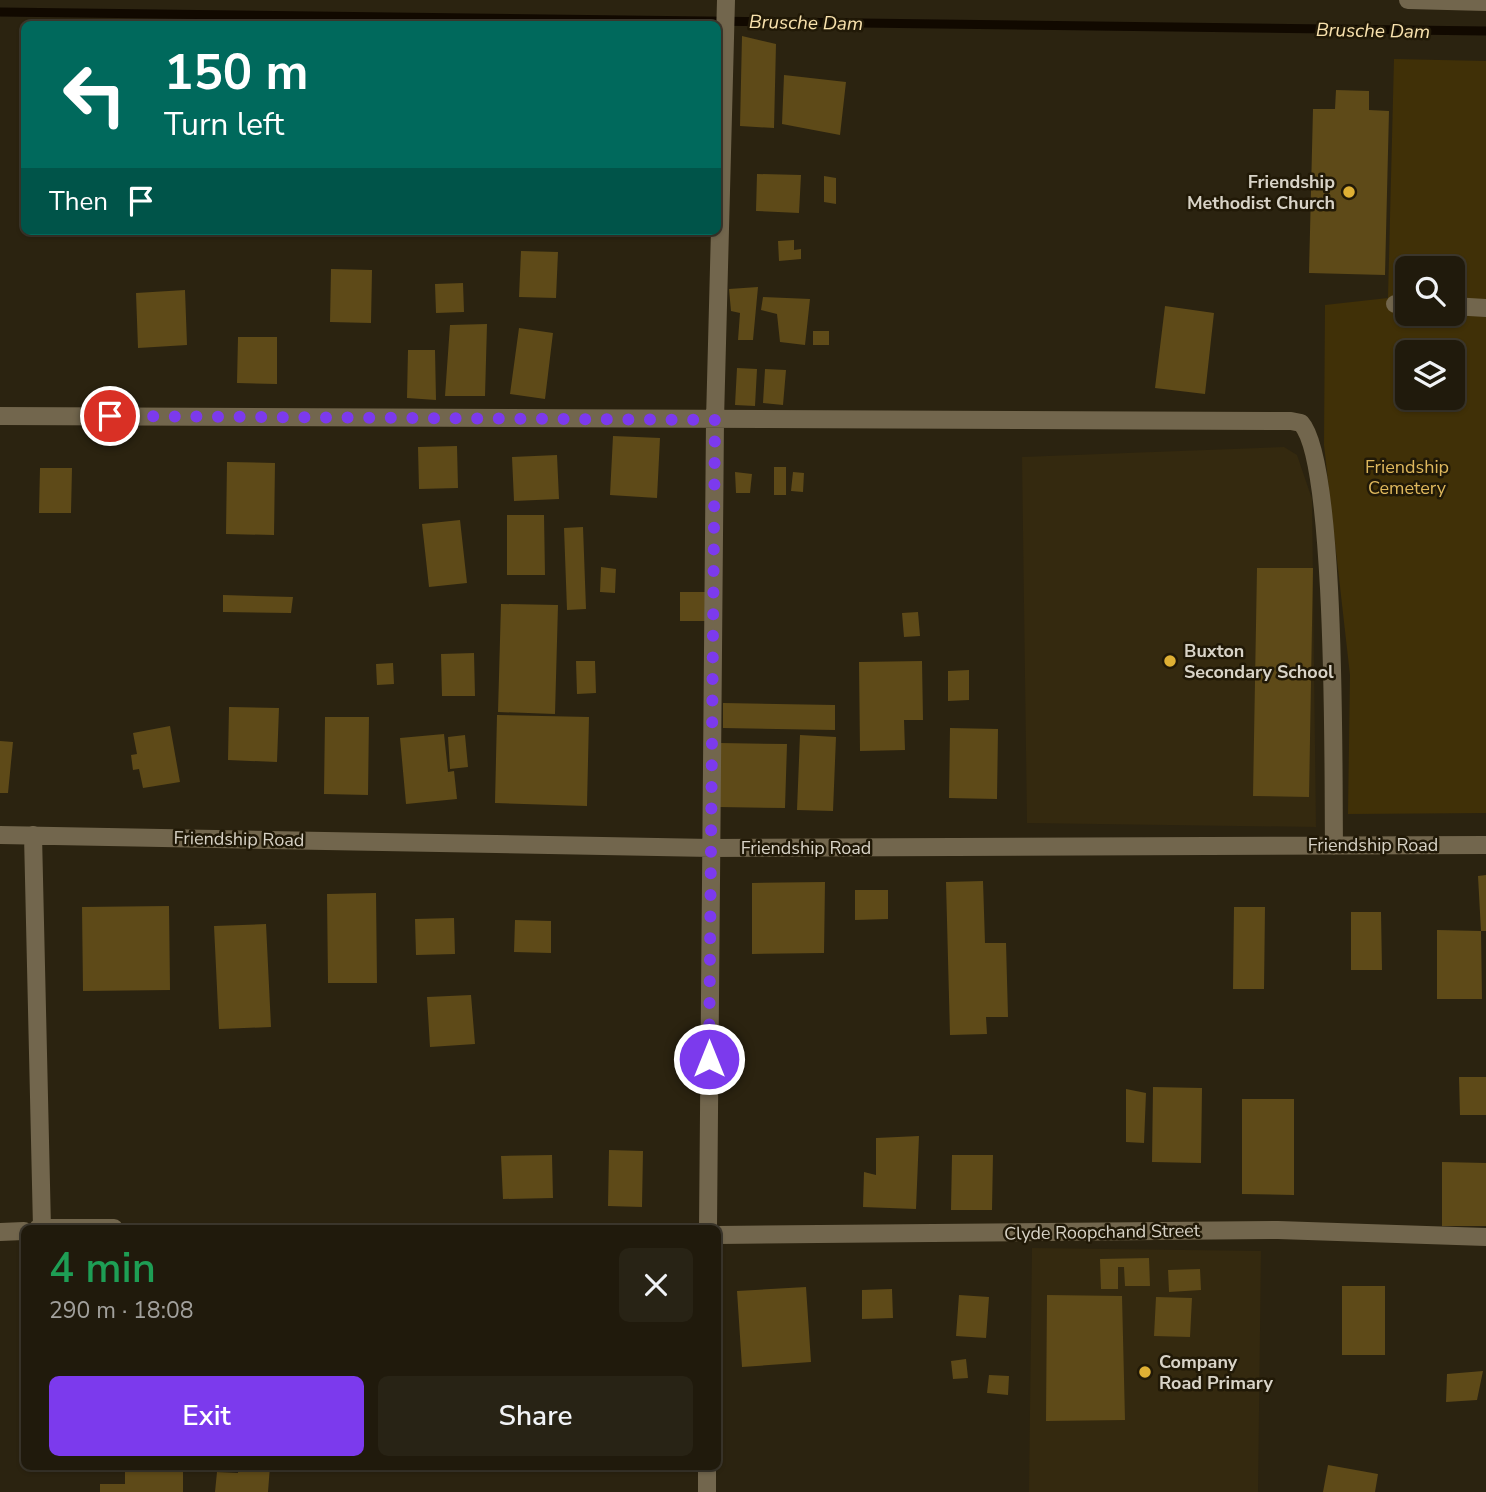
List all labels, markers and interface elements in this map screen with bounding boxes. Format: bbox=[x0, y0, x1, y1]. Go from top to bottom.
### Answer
water label: Brusche Dam bbox=[749, 9, 863, 37]
water label: Brusche Dam bbox=[1316, 17, 1430, 45]
text: 150 m bbox=[164, 39, 308, 106]
icon: left bbox=[49, 49, 140, 140]
text: Turn left bbox=[164, 103, 284, 146]
place label: Friendship Methodist Church bbox=[1187, 170, 1335, 215]
icon: arrive bbox=[122, 182, 160, 220]
text: Then bbox=[49, 184, 108, 219]
marker: Friendship Methodist Church bbox=[1341, 184, 1357, 200]
map controls bbox=[1395, 256, 1465, 410]
button: search bbox=[1395, 256, 1465, 326]
button: layers bbox=[1395, 340, 1465, 410]
pin bbox=[80, 386, 140, 446]
icon: arrive bbox=[91, 397, 129, 435]
park label: Friendship Cemetery bbox=[1365, 455, 1449, 500]
place label: Buxton Secondary School bbox=[1184, 639, 1334, 684]
marker: Buxton Secondary School bbox=[1162, 653, 1178, 669]
street label: Friendship Road bbox=[173, 826, 305, 852]
street label: Friendship Road bbox=[1308, 833, 1438, 857]
street label: Friendship Road bbox=[741, 836, 871, 860]
position arrow bbox=[672, 1022, 746, 1096]
street label: Clyde Roopchand Street bbox=[1004, 1218, 1201, 1246]
text: 4 min bbox=[49, 1240, 156, 1297]
button: close bbox=[619, 1248, 693, 1322]
text: 290 m · 18:08 bbox=[49, 1295, 194, 1326]
place label: Company Road Primary bbox=[1159, 1350, 1273, 1395]
marker: Company Road Primary bbox=[1137, 1364, 1153, 1380]
button: Exit bbox=[49, 1376, 364, 1456]
button: Share bbox=[378, 1376, 693, 1456]

